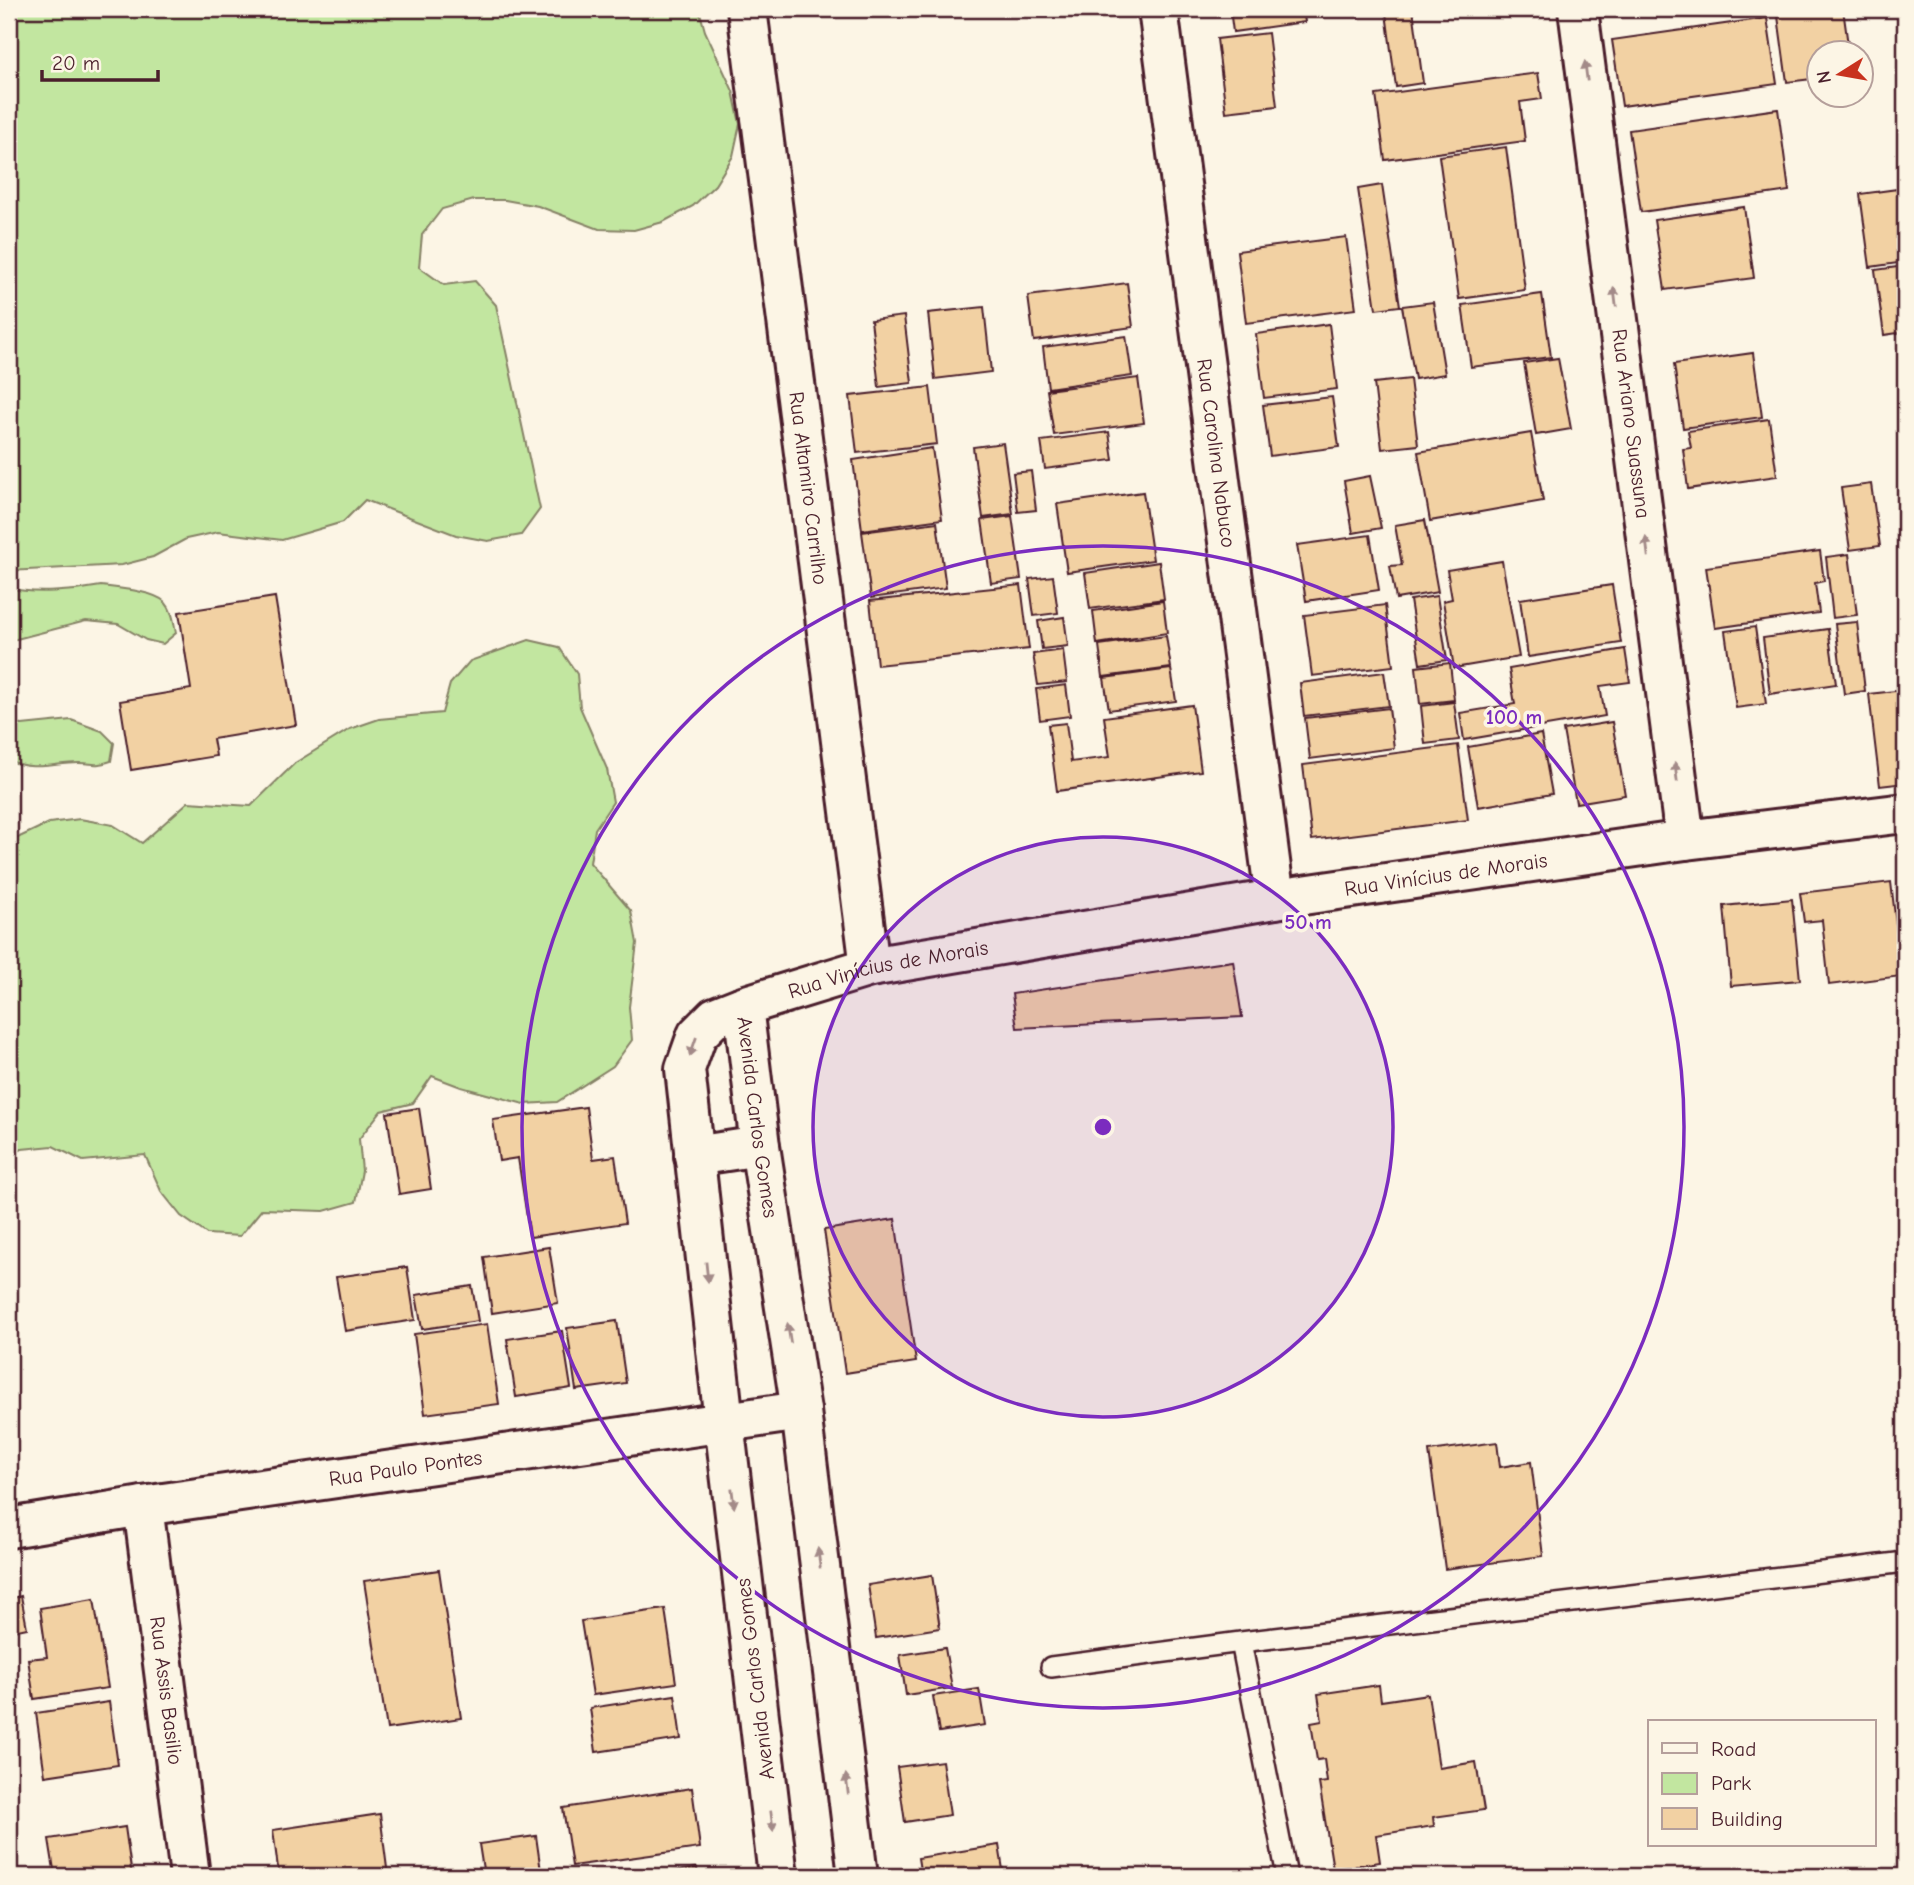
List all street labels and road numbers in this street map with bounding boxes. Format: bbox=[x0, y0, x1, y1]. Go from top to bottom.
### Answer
street label: Rua Ariano Suassuna bbox=[1607, 327, 1655, 520]
street label: Rua Carolina Nabuco bbox=[1192, 357, 1241, 549]
street label: Rua Altamiro Carrilho bbox=[784, 390, 833, 586]
street label: Rua Vinícius de Morais bbox=[1343, 848, 1549, 901]
street label: Rua Vinícius de Morais bbox=[785, 935, 990, 1003]
street label: Avenida Carlos Gomes bbox=[732, 1015, 783, 1219]
street label: Rua Paulo Pontes bbox=[327, 1445, 484, 1491]
street label: Avenida Carlos Gomes bbox=[731, 1577, 779, 1781]
street label: Rua Assis Basilio bbox=[145, 1615, 188, 1766]

